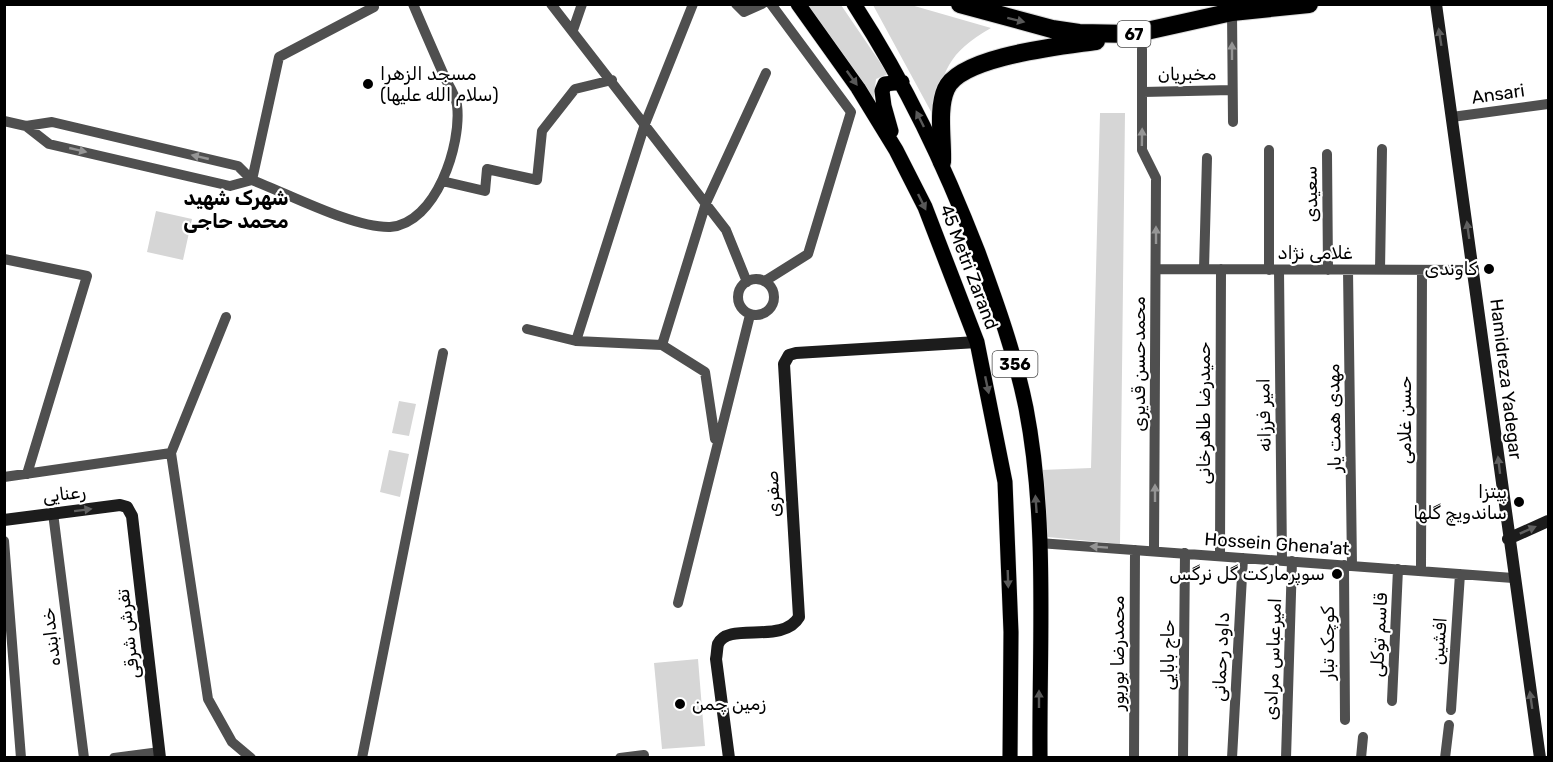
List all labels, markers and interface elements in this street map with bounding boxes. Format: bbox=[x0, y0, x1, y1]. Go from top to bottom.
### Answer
one-way arrow bbox=[1007, 16, 1025, 26]
road number: 67 bbox=[1118, 21, 1150, 47]
one-way arrow bbox=[1435, 27, 1444, 46]
one-way arrow bbox=[1227, 41, 1237, 60]
street label: مخبریان bbox=[1158, 62, 1216, 86]
place label: مسجد الزهرا (سلام الله علیها) bbox=[380, 63, 499, 106]
one-way arrow bbox=[845, 71, 857, 86]
marker: مسجد الزهرا (سلام الله علیها) bbox=[361, 77, 375, 91]
street label: Ansari bbox=[1470, 79, 1526, 109]
one-way arrow bbox=[916, 111, 925, 128]
one-way arrow bbox=[1138, 127, 1147, 146]
one-way arrow bbox=[69, 146, 87, 156]
one-way arrow bbox=[191, 152, 210, 162]
street label: سعيدی bbox=[1300, 165, 1322, 223]
district label: شهرک شهید محمد حاجی bbox=[183, 186, 289, 233]
one-way arrow bbox=[916, 193, 926, 211]
street label: 45 Metri Zarand bbox=[935, 201, 1003, 333]
one-way arrow bbox=[1464, 220, 1473, 239]
one-way arrow bbox=[1151, 225, 1161, 244]
street label: غلامی نژاد bbox=[1277, 242, 1353, 264]
place label: کاوندی bbox=[1425, 258, 1477, 280]
marker: کاوندی bbox=[1482, 262, 1496, 276]
street label: محمدحسن قدیری bbox=[1128, 296, 1150, 432]
street label: Hamidreza Yadegar bbox=[1485, 297, 1527, 461]
street label: حمیدرضا طاهرخانی bbox=[1193, 342, 1215, 484]
road number: 356 bbox=[992, 351, 1038, 377]
street label: مهدی همت یار bbox=[1322, 363, 1346, 474]
one-way arrow bbox=[982, 376, 992, 395]
street label: حسن غلامی bbox=[1394, 376, 1416, 464]
street label: امیر فرزانه bbox=[1252, 378, 1276, 452]
one-way arrow bbox=[1494, 455, 1504, 474]
street label: صفری bbox=[761, 470, 785, 518]
street label: رعنایی bbox=[41, 480, 87, 508]
place label: پیتزا ساندویچ گلها bbox=[1413, 481, 1507, 526]
one-way arrow bbox=[1150, 483, 1159, 502]
one-way arrow bbox=[1031, 495, 1041, 514]
marker: پیتزا ساندویچ گلها bbox=[1512, 495, 1526, 509]
one-way arrow bbox=[74, 505, 93, 514]
one-way arrow bbox=[1520, 525, 1538, 535]
street label: Hossein Ghena'at bbox=[1204, 528, 1350, 560]
one-way arrow bbox=[1090, 542, 1109, 552]
place label: سوپرمارکت گل نرگس bbox=[1169, 563, 1325, 586]
marker: سوپرمارکت گل نرگس bbox=[1330, 567, 1344, 581]
one-way arrow bbox=[1004, 569, 1013, 588]
street label: تفرش شرقی bbox=[112, 587, 144, 680]
street label: قاسم توکلی bbox=[1366, 592, 1393, 678]
street label: محمدرضا بوربور bbox=[1107, 596, 1129, 711]
street label: امیرعباس مرادی bbox=[1260, 597, 1286, 721]
street label: خدابنده bbox=[36, 606, 66, 668]
street label: کوچک تبار bbox=[1317, 606, 1339, 681]
street label: داود رحمانی bbox=[1208, 612, 1234, 702]
street label: افشین bbox=[1426, 617, 1452, 665]
street label: حاج بابایی bbox=[1157, 620, 1180, 690]
one-way arrow bbox=[1034, 690, 1044, 709]
one-way arrow bbox=[1527, 690, 1536, 709]
place label: زمین چمن bbox=[692, 693, 766, 715]
marker: زمین چمن bbox=[673, 697, 687, 711]

